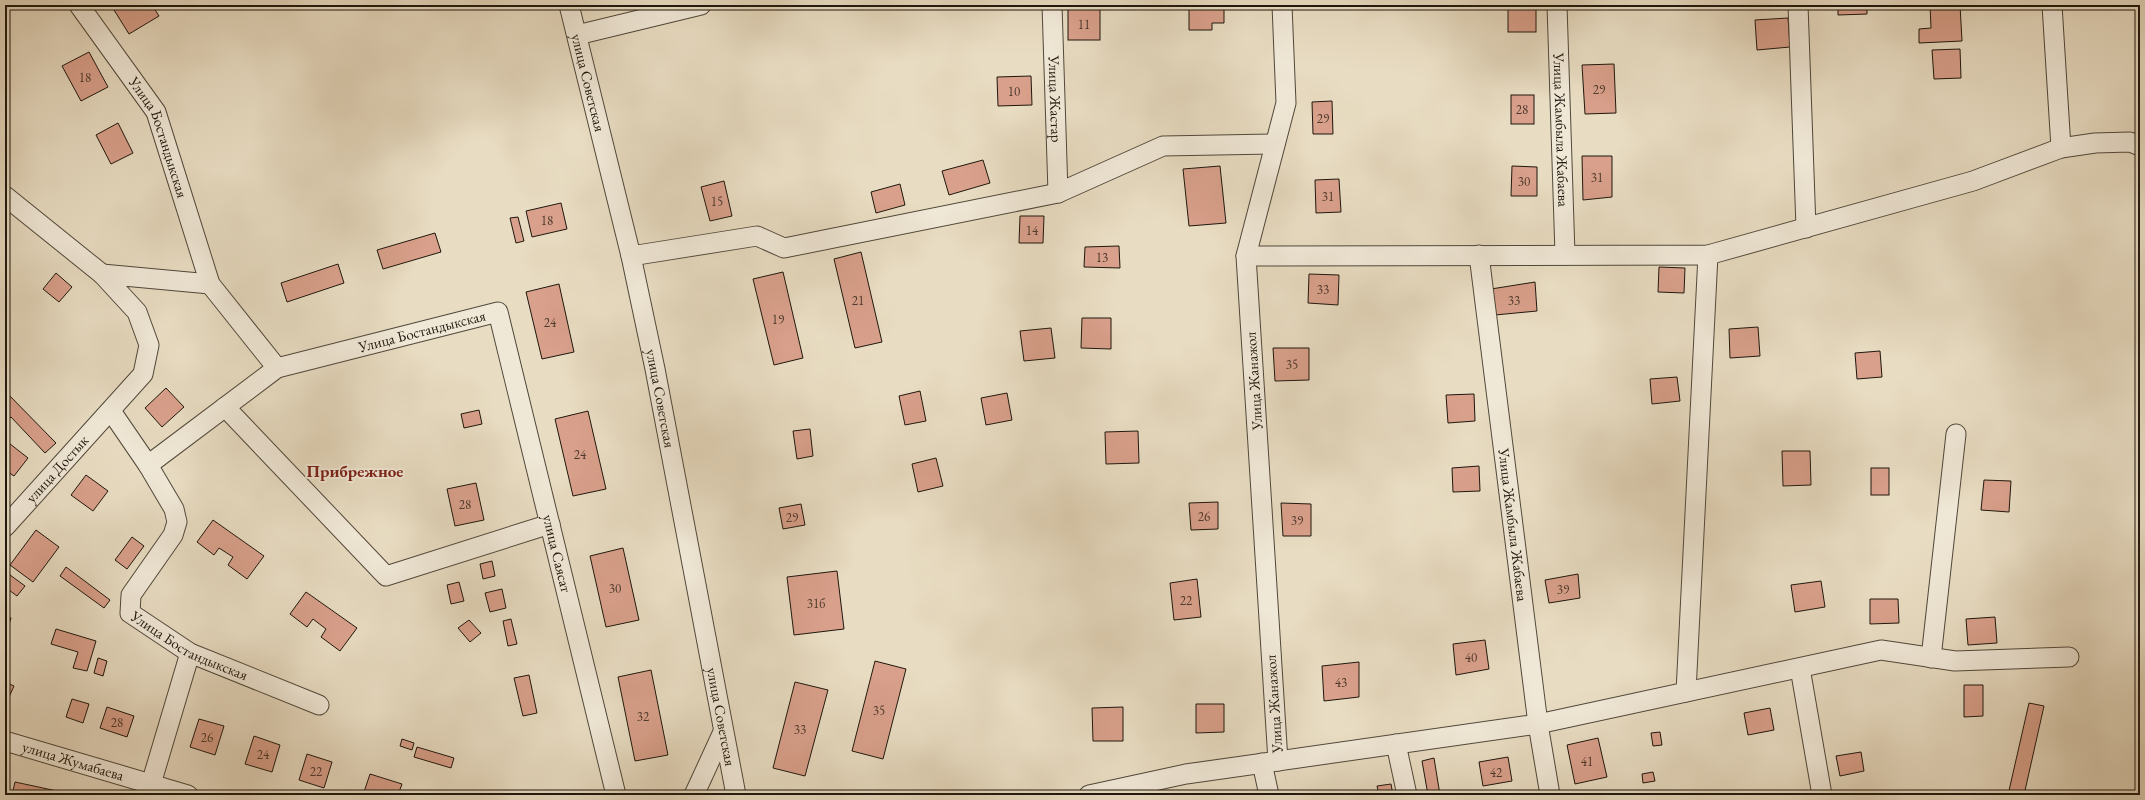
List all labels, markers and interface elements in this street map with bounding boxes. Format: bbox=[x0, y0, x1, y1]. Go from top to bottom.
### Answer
house number: 11 bbox=[1078, 16, 1090, 33]
street label: улица Советская bbox=[567, 32, 610, 134]
street label: Улица Жамбыла Жабаева bbox=[1550, 52, 1573, 207]
street label: Улица Жастар bbox=[1045, 54, 1066, 143]
house number: 18 bbox=[79, 69, 91, 86]
street label: Улица Бостандыкская bbox=[124, 72, 192, 200]
house number: 29 bbox=[1593, 81, 1606, 98]
house number: 10 bbox=[1008, 83, 1020, 100]
house number: 28 bbox=[1516, 101, 1528, 118]
house number: 29 bbox=[1317, 110, 1330, 127]
house number: 31 bbox=[1591, 169, 1603, 186]
house number: 30 bbox=[1518, 173, 1530, 190]
house number: 31 bbox=[1322, 188, 1334, 205]
house number: 15 bbox=[711, 193, 723, 210]
house number: 18 bbox=[541, 212, 553, 229]
house number: 14 bbox=[1026, 222, 1039, 239]
house number: 13 bbox=[1096, 249, 1108, 266]
house number: 33 bbox=[1317, 281, 1329, 298]
house number: 21 bbox=[852, 292, 864, 309]
house number: 33 bbox=[1508, 292, 1520, 309]
street label: Улица Бостандыкская bbox=[355, 305, 488, 356]
house number: 19 bbox=[772, 311, 785, 328]
house number: 24 bbox=[544, 314, 557, 331]
street label: Улица Жанажол bbox=[1241, 331, 1266, 432]
street label: улица Советская bbox=[642, 347, 680, 450]
house number: 35 bbox=[1286, 356, 1298, 373]
street label: улица Достык bbox=[21, 431, 92, 507]
house number: 24 bbox=[574, 446, 587, 463]
street label: Улица Жамбыла Жабаева bbox=[1494, 446, 1532, 602]
district label: Прибрежное bbox=[307, 460, 403, 482]
house number: 28 bbox=[459, 496, 471, 513]
house number: 26 bbox=[1198, 508, 1210, 525]
house number: 29 bbox=[786, 509, 799, 526]
house number: 39 bbox=[1291, 512, 1304, 529]
street label: улица Саясат bbox=[539, 513, 576, 594]
house number: 30 bbox=[609, 580, 621, 597]
house number: 39 bbox=[1557, 581, 1570, 598]
house number: 22 bbox=[1180, 592, 1193, 609]
house number: 31б bbox=[807, 595, 825, 612]
street label: Улица Бостандыкская bbox=[127, 606, 251, 684]
house number: 40 bbox=[1465, 649, 1477, 666]
street label: Улица Жанажол bbox=[1261, 654, 1286, 755]
street label: улица Советская bbox=[703, 666, 740, 768]
house number: 43 bbox=[1335, 674, 1347, 691]
house number: 35 bbox=[873, 702, 885, 719]
house number: 32 bbox=[637, 708, 650, 725]
house number: 28 bbox=[111, 714, 123, 731]
house number: 33 bbox=[794, 721, 806, 738]
house number: 26 bbox=[201, 729, 213, 746]
street label: улица Жумабаева bbox=[20, 737, 126, 785]
house number: 24 bbox=[257, 746, 270, 763]
house number: 41 bbox=[1581, 753, 1593, 770]
house number: 22 bbox=[310, 763, 323, 780]
house number: 42 bbox=[1490, 764, 1503, 781]

